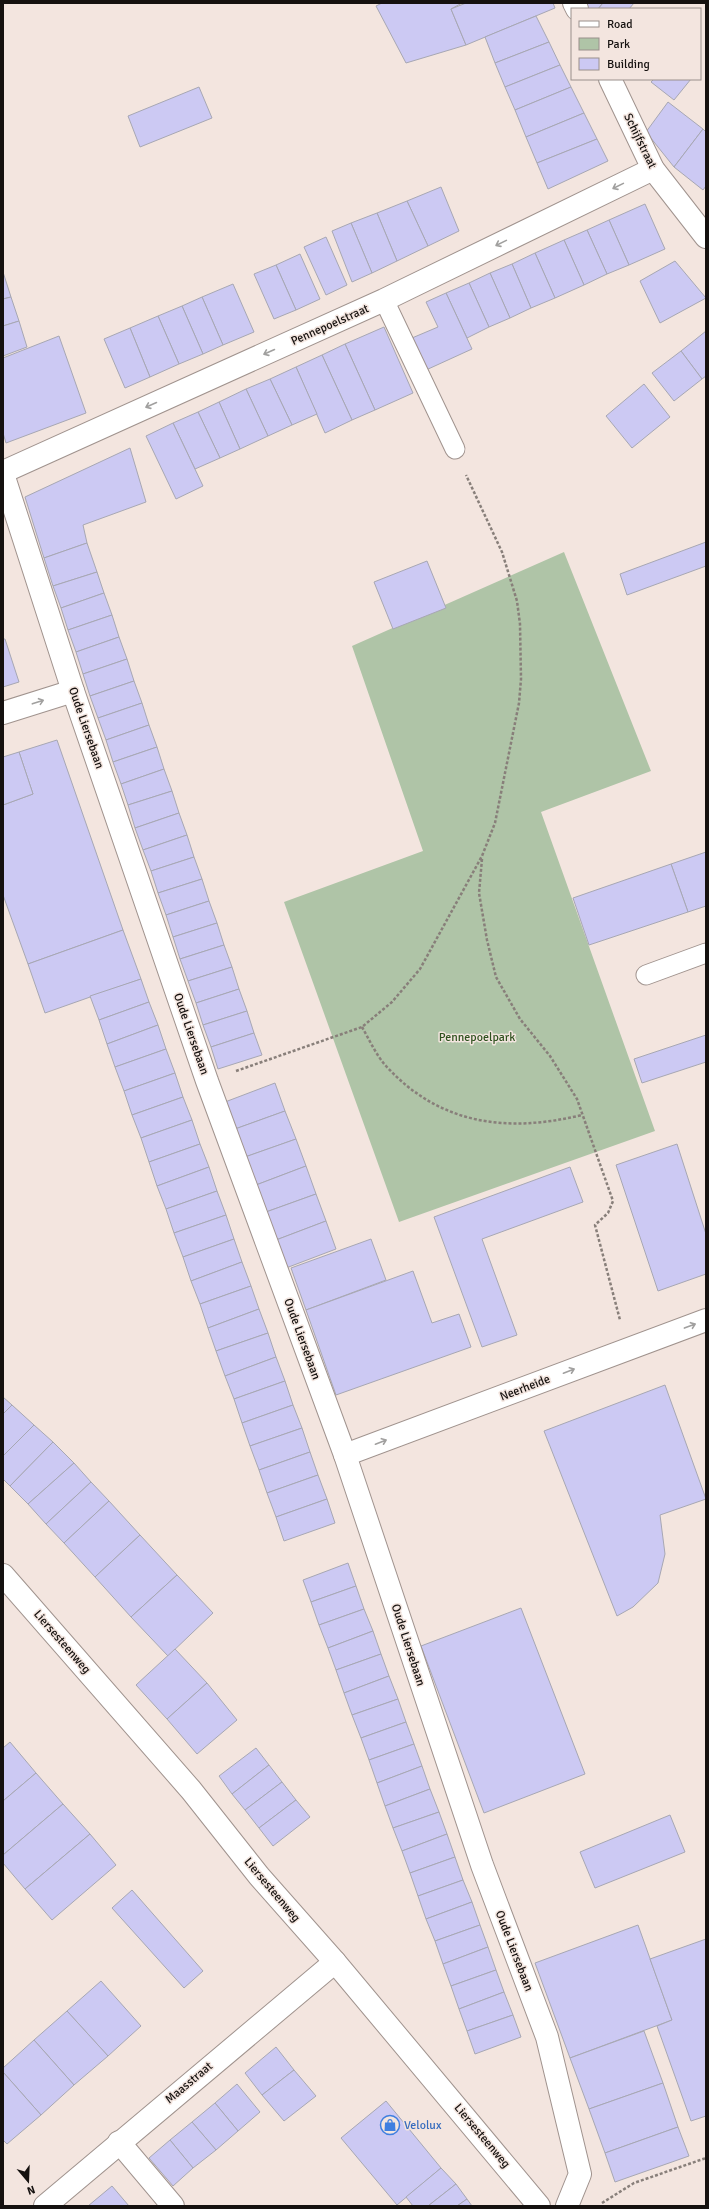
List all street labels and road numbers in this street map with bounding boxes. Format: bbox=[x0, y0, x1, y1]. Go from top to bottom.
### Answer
street label: Schijfstraat bbox=[620, 111, 660, 171]
street label: Pennepoelstraat bbox=[289, 301, 371, 349]
street label: Oude Liersebaan bbox=[65, 685, 107, 771]
street label: Oude Liersebaan bbox=[170, 991, 212, 1077]
street label: Oude Liersebaan bbox=[280, 1296, 324, 1382]
street label: Neerheide bbox=[498, 1372, 552, 1404]
street label: Oude Liersebaan bbox=[388, 1602, 428, 1688]
street label: Liersesteenweg bbox=[30, 1607, 94, 1677]
street label: Liersesteenweg bbox=[241, 1855, 303, 1925]
street label: Oude Liersebaan bbox=[492, 1908, 536, 1994]
street label: Maasstraat bbox=[162, 2059, 216, 2107]
street label: Liersesteenweg bbox=[451, 2101, 513, 2171]

